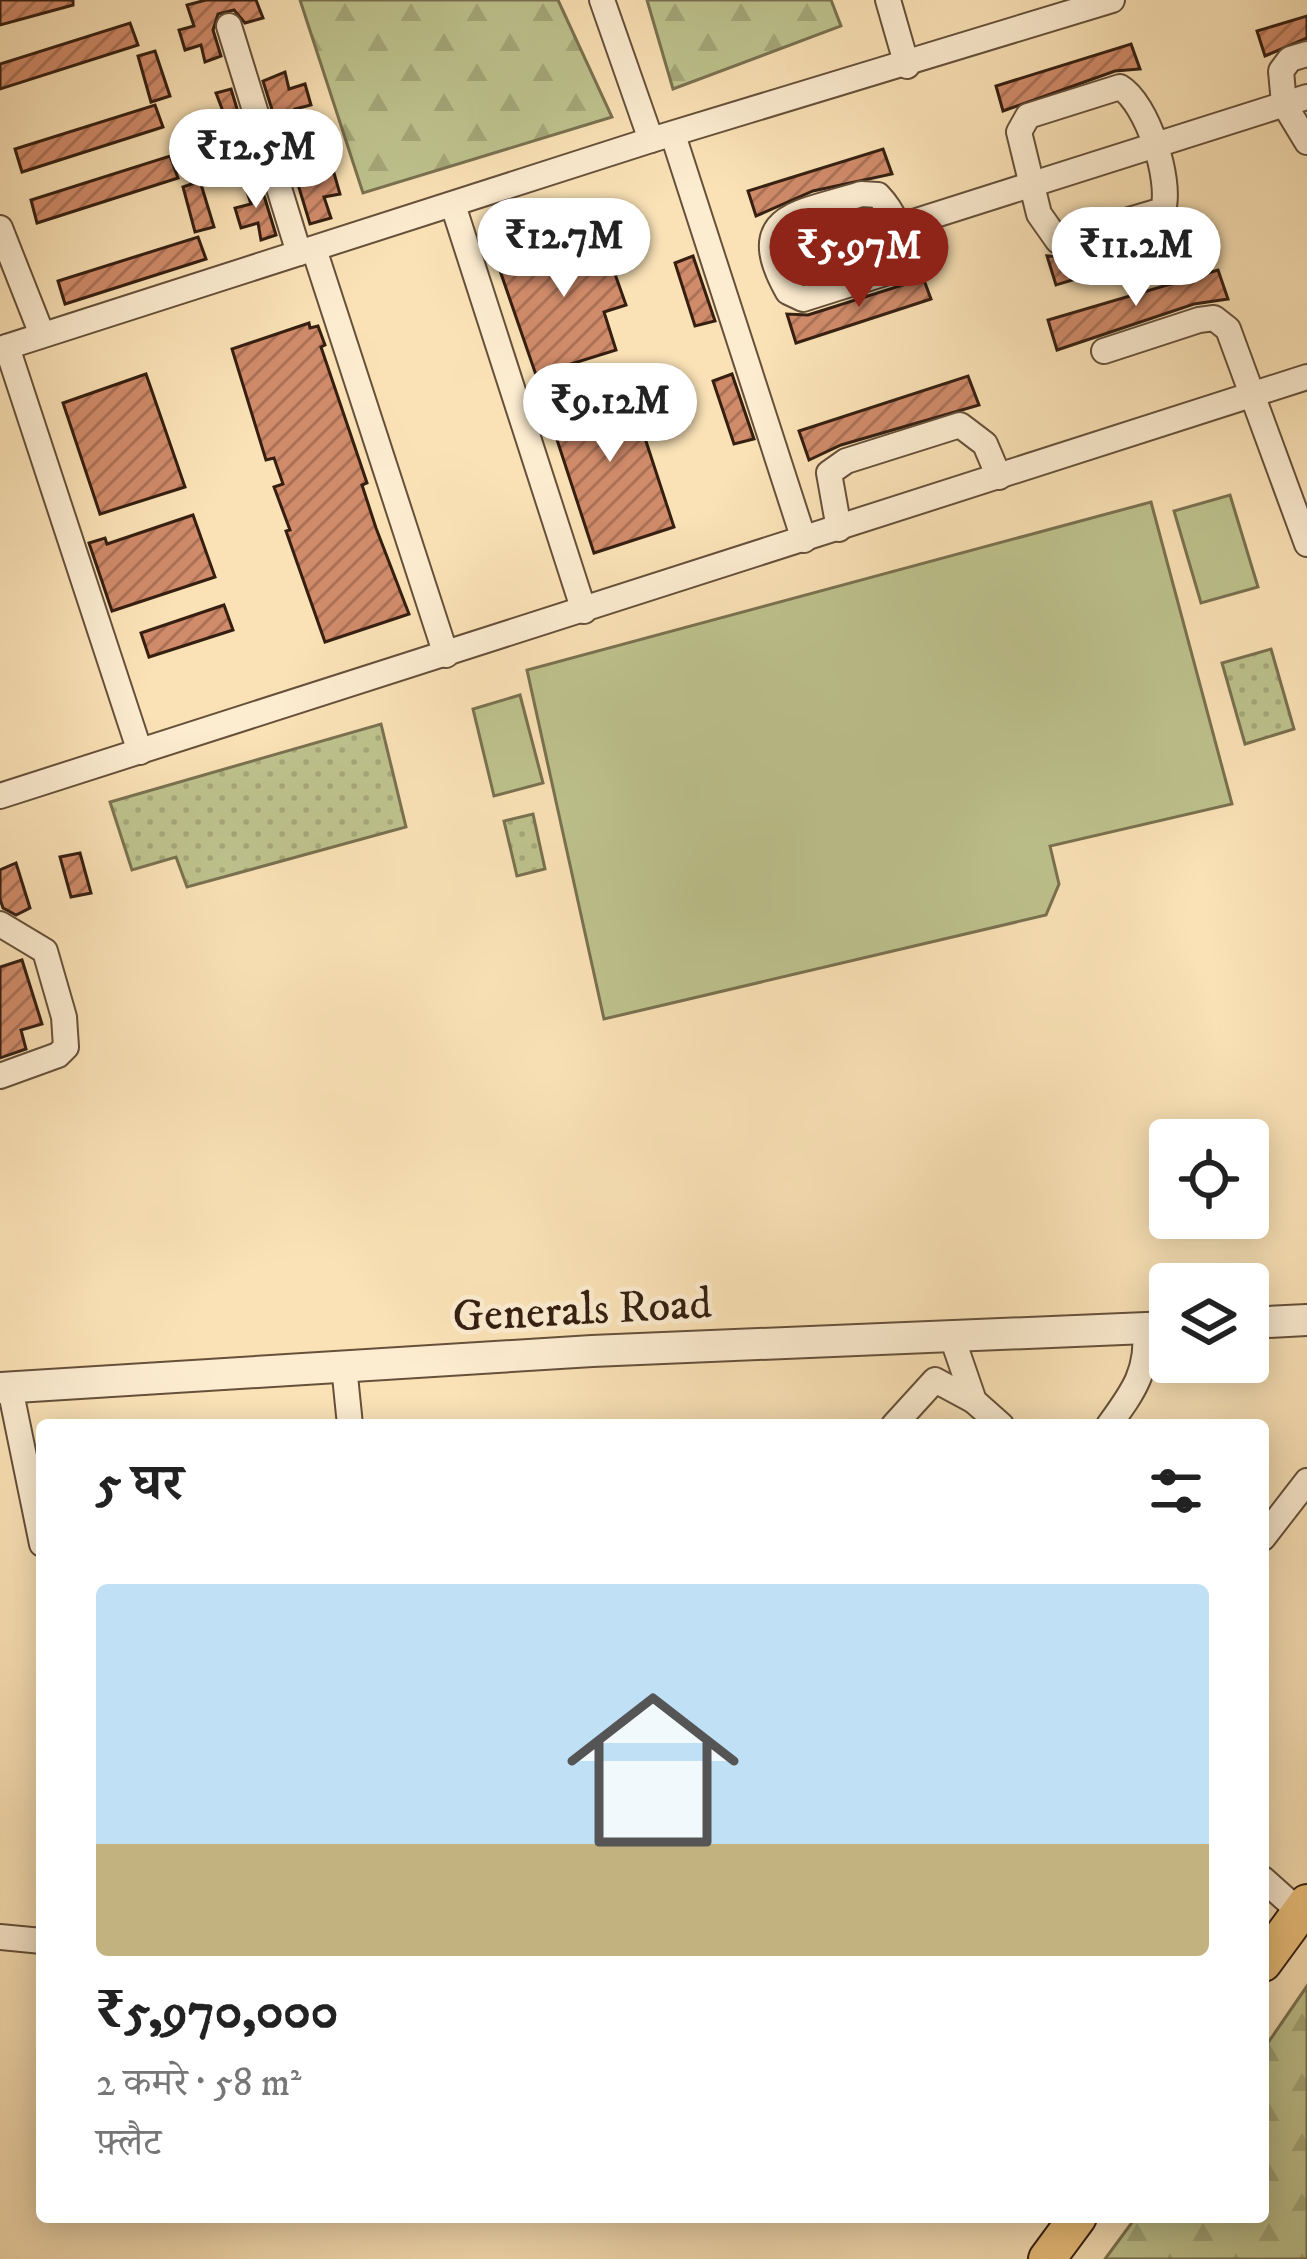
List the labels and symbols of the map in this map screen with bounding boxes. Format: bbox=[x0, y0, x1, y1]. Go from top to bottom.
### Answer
pin: ₹12.5M bbox=[158, 109, 354, 211]
pin: ₹12.7M bbox=[466, 198, 662, 300]
pin: ₹11.2M bbox=[1038, 207, 1234, 309]
pin: ₹5.97M bbox=[761, 208, 957, 310]
pin: ₹9.12M bbox=[512, 363, 708, 465]
street label: Generals Road bbox=[451, 1276, 714, 1346]

